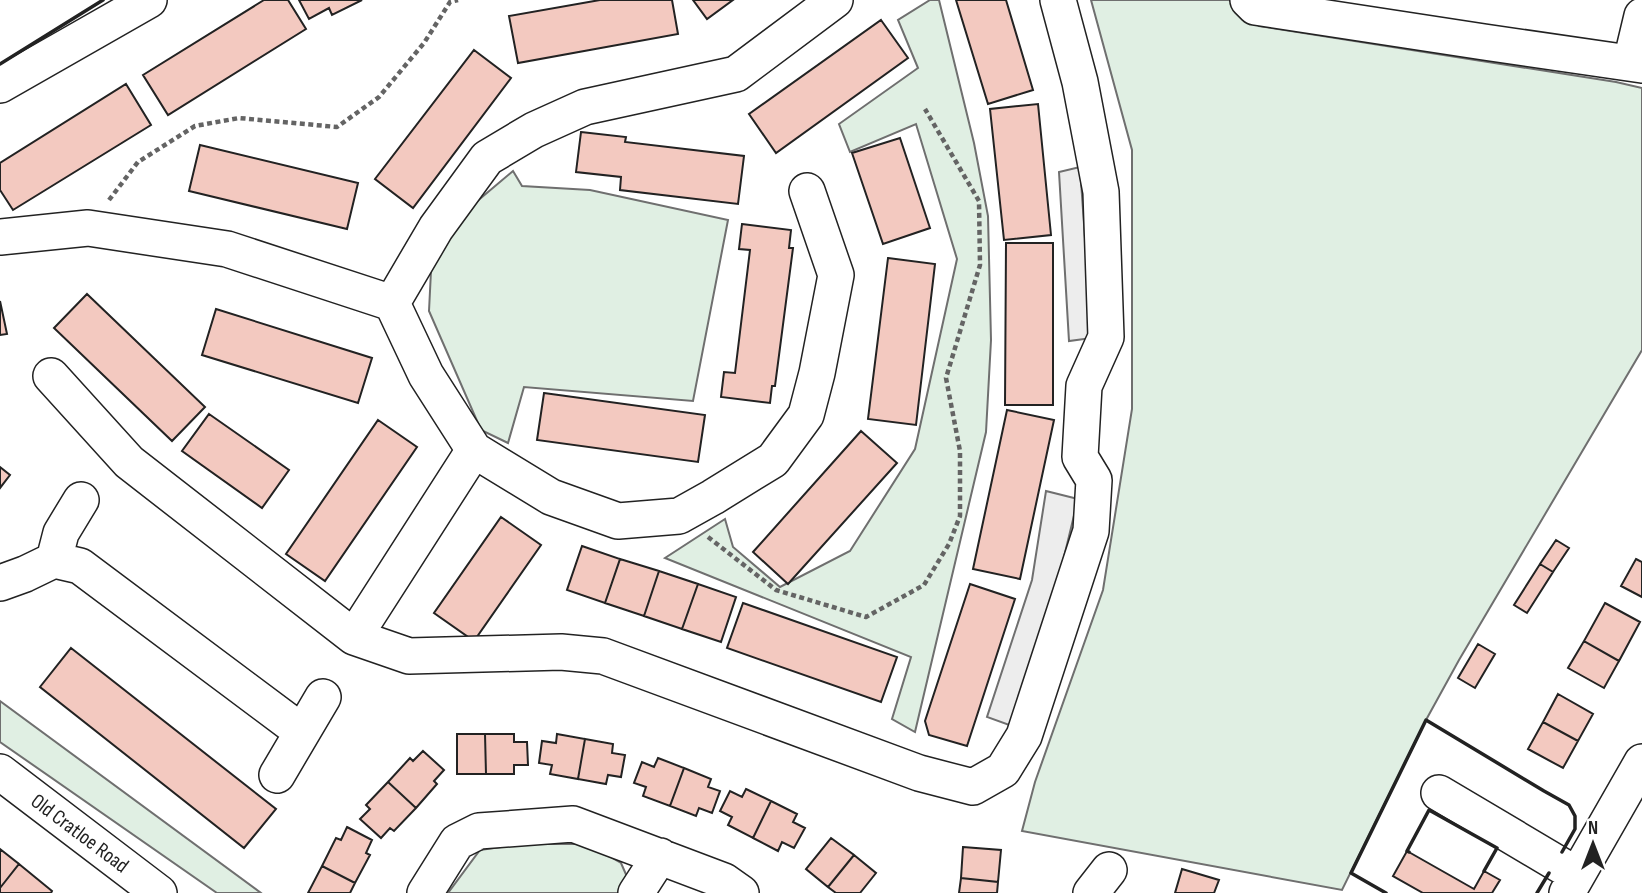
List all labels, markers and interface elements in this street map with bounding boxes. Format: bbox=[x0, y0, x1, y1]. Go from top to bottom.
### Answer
street label: Old Cratloe Road bbox=[26, 789, 134, 878]
north arrow bbox=[1558, 809, 1628, 879]
text: N bbox=[1588, 817, 1598, 840]

